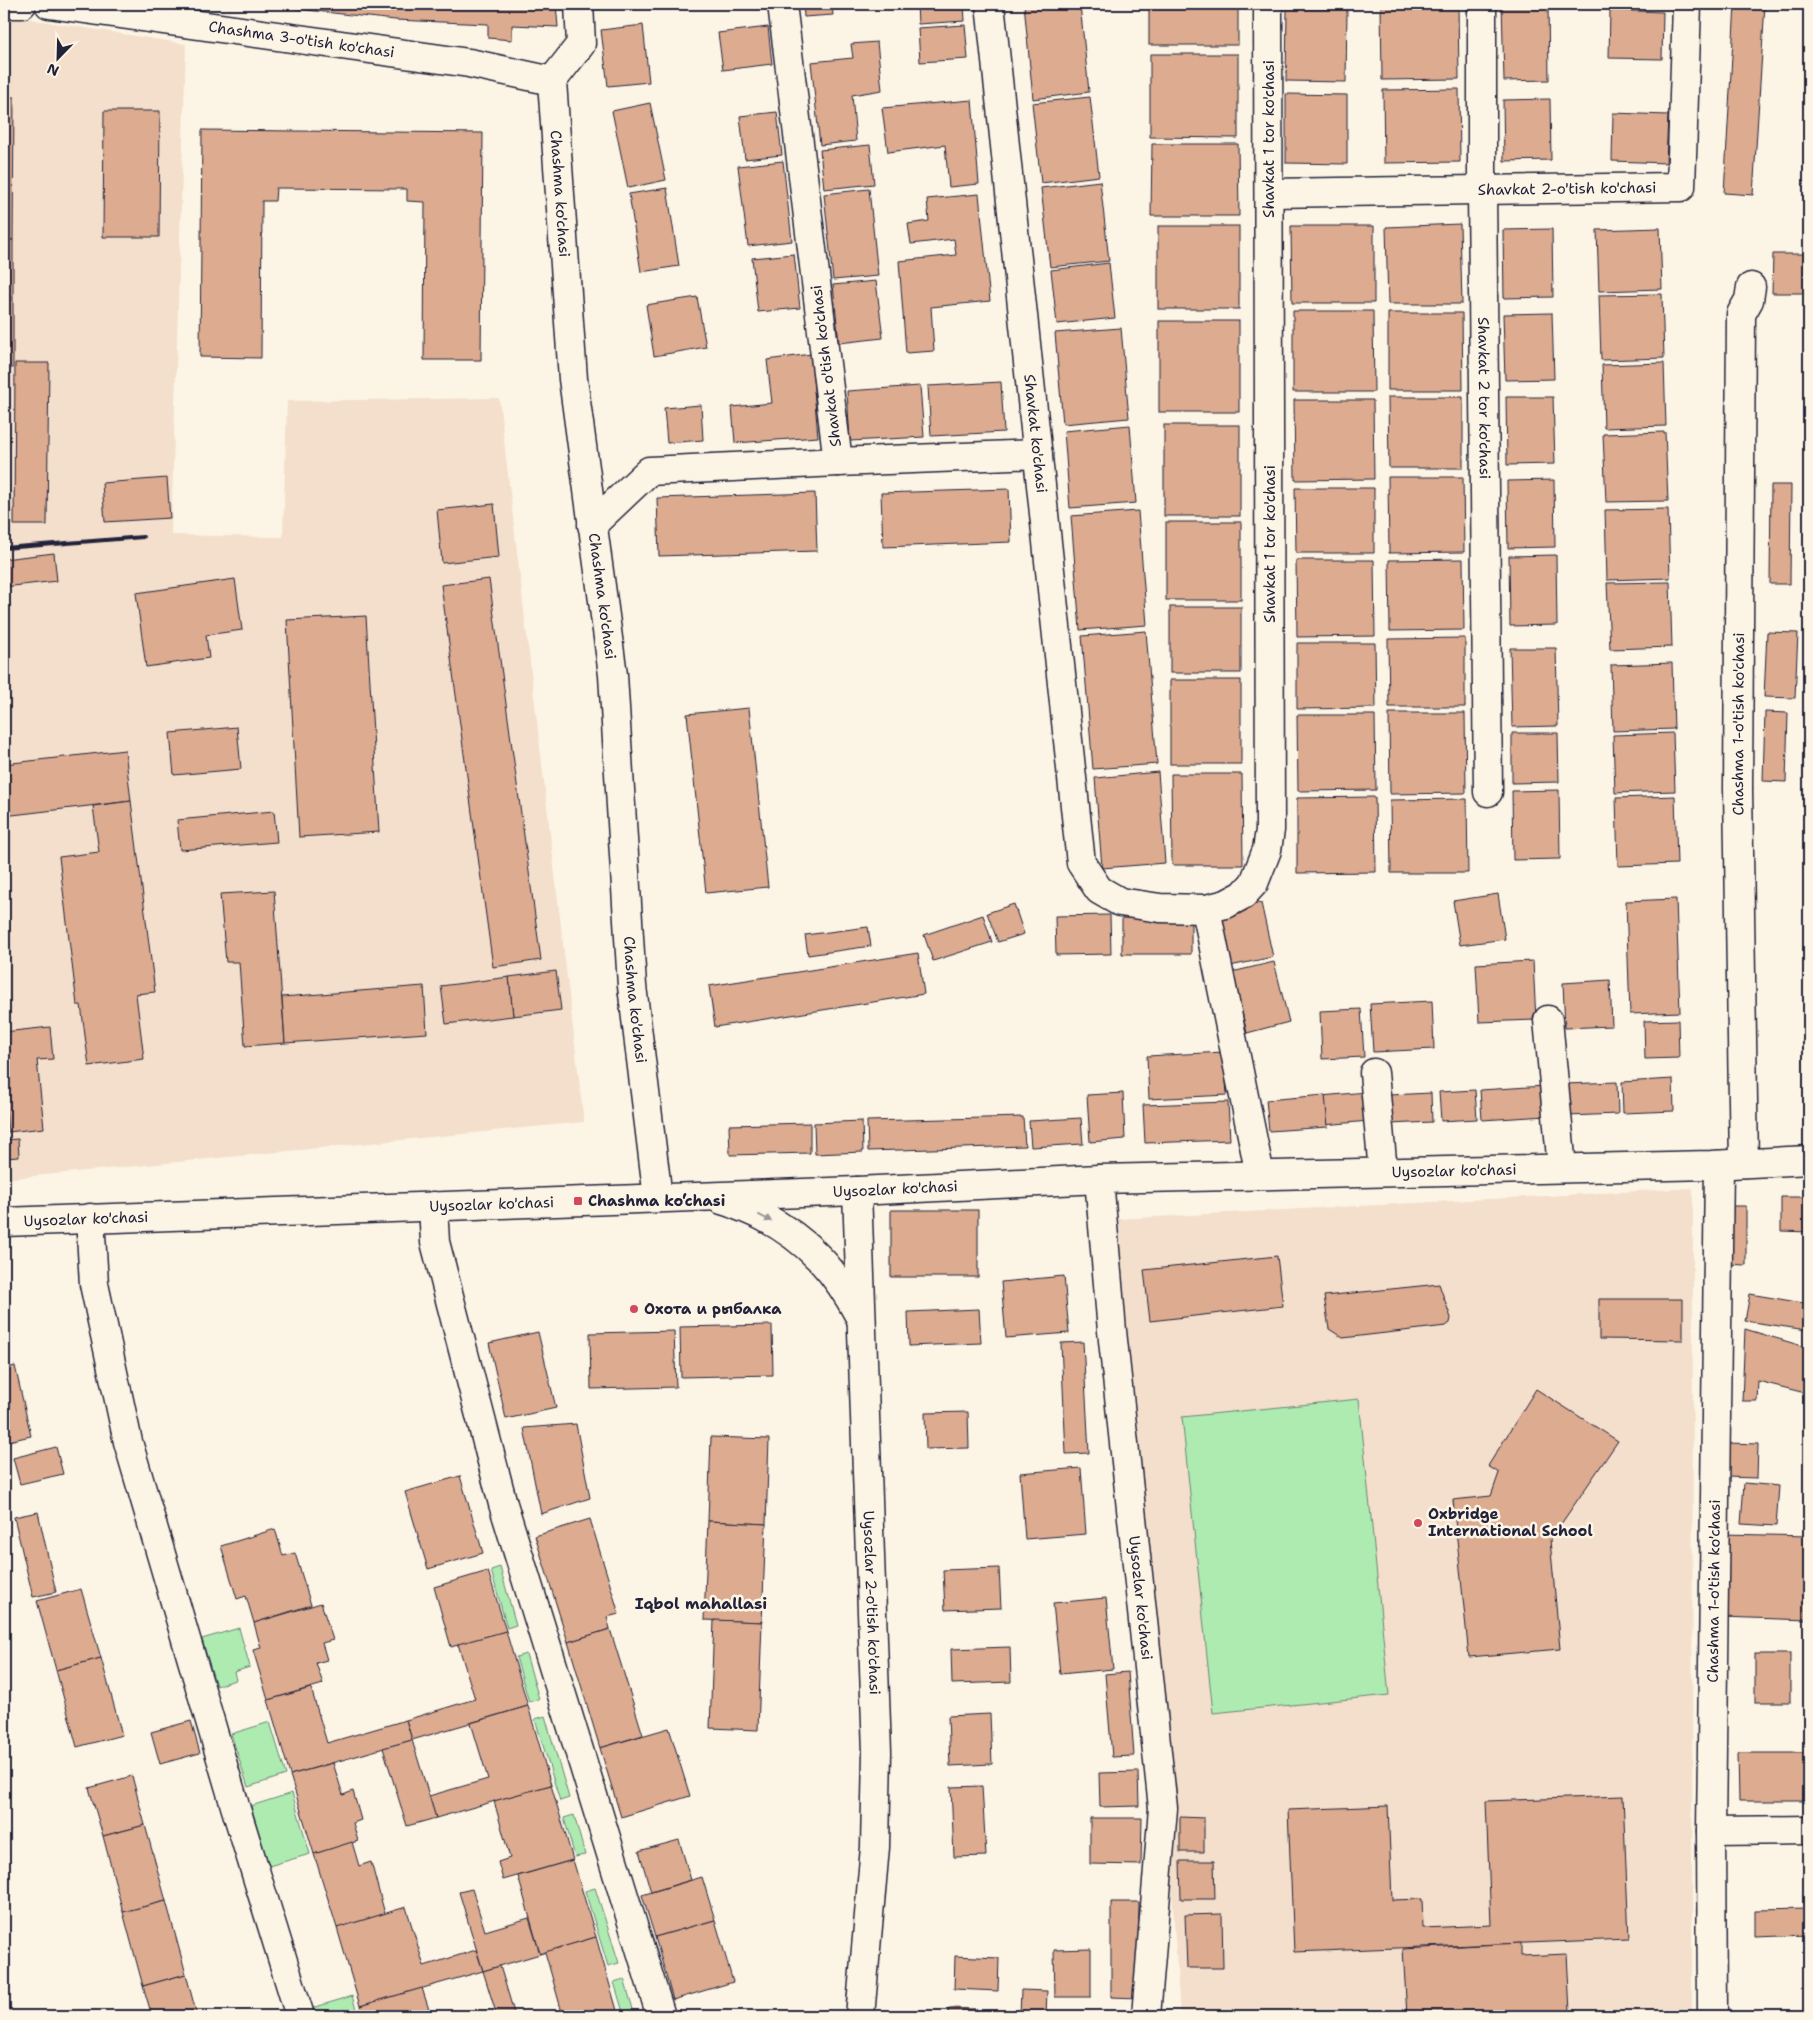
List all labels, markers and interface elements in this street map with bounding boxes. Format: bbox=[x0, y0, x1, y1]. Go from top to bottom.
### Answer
street label: Chashma 3-o'tish ko'chasi bbox=[207, 17, 396, 62]
north arrow bbox=[32, 32, 82, 82]
text: N bbox=[44, 60, 62, 80]
street label: Shavkat 1 tor ko'chasi bbox=[1259, 60, 1279, 218]
street label: Chashma ko'chasi bbox=[545, 129, 574, 258]
street label: Shavkat 2-o'tish ko'chasi bbox=[1477, 177, 1656, 200]
street label: Shavkat o'tish ko'chasi bbox=[806, 284, 846, 448]
street label: Shavkat 2 tor ko'chasi bbox=[1473, 317, 1495, 479]
street label: Shavkat ko'chasi bbox=[1019, 373, 1052, 494]
street label: Shavkat 1 tor ko'chasi bbox=[1260, 465, 1280, 623]
street label: Chashma ko'chasi bbox=[584, 532, 621, 661]
street label: Chashma 1-o'tish ko'chasi bbox=[1728, 632, 1749, 816]
street label: Chashma ko'chasi bbox=[619, 936, 651, 1064]
street label: Uysozlar ko'chasi bbox=[1391, 1159, 1517, 1182]
street label: Uysozlar ko'chasi bbox=[833, 1176, 958, 1202]
place label: Chashma ko‘chasi bbox=[588, 1191, 725, 1211]
street label: Uysozlar ko'chasi bbox=[429, 1192, 555, 1217]
marker: Chashma ko‘chasi bbox=[572, 1195, 584, 1207]
street label: Uysozlar ko'chasi bbox=[23, 1207, 149, 1231]
one-way arrow bbox=[758, 1214, 773, 1222]
place label: Охота и рыбалка bbox=[644, 1299, 782, 1319]
marker: Охота и рыбалка bbox=[628, 1303, 640, 1315]
street label: Chashma 1-o'tish ko'chasi bbox=[1703, 1499, 1725, 1683]
place label: Oxbridge International School bbox=[1428, 1504, 1593, 1541]
street label: Uysozlar 2-o'tish ko'chasi bbox=[858, 1510, 885, 1695]
marker: Oxbridge International School bbox=[1412, 1517, 1424, 1529]
street label: Uysozlar ko'chasi bbox=[1124, 1535, 1157, 1661]
district label: Iqbol mahallasi bbox=[635, 1593, 767, 1614]

